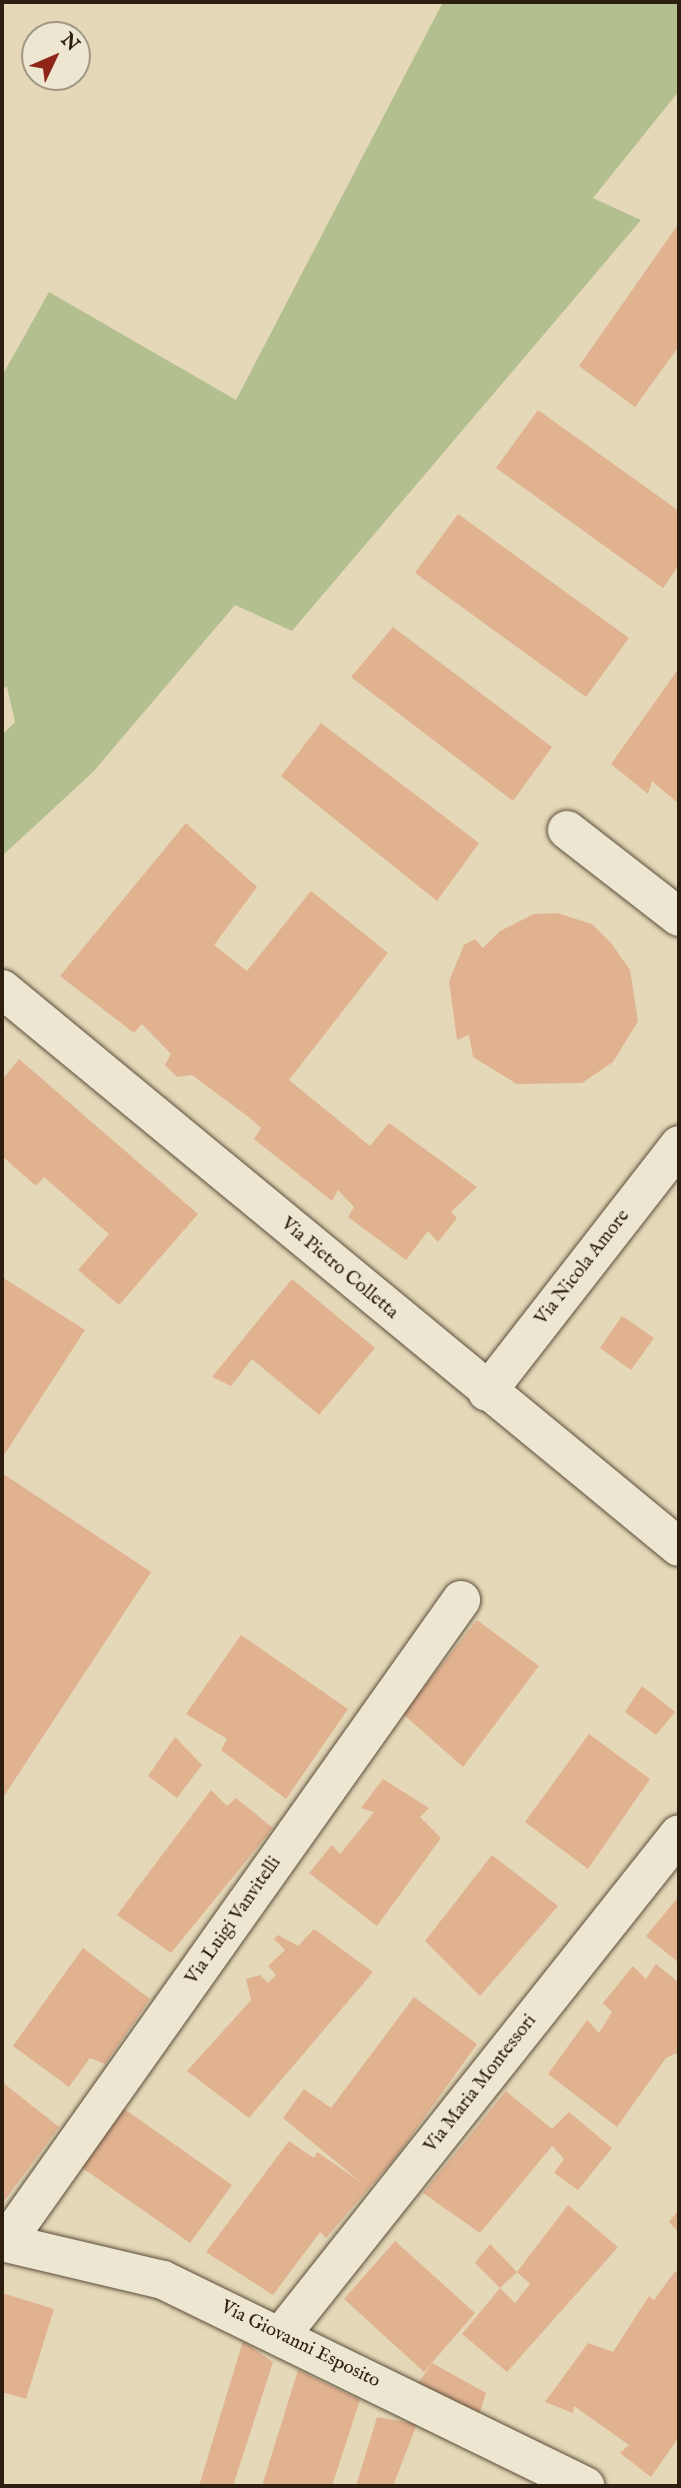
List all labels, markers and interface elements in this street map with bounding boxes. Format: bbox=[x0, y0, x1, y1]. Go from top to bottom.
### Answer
north arrow bbox=[21, 21, 91, 91]
text: N bbox=[55, 29, 84, 57]
street label: Via Nicola Amore bbox=[531, 1206, 635, 1330]
street label: Via Pietro Colletta bbox=[276, 1213, 402, 1325]
street label: Via Luigi Vanvitelli bbox=[181, 1852, 287, 1990]
street label: Via Maria Montessori bbox=[420, 2010, 542, 2158]
street label: Via Giovanni Esposito bbox=[216, 2296, 384, 2394]

